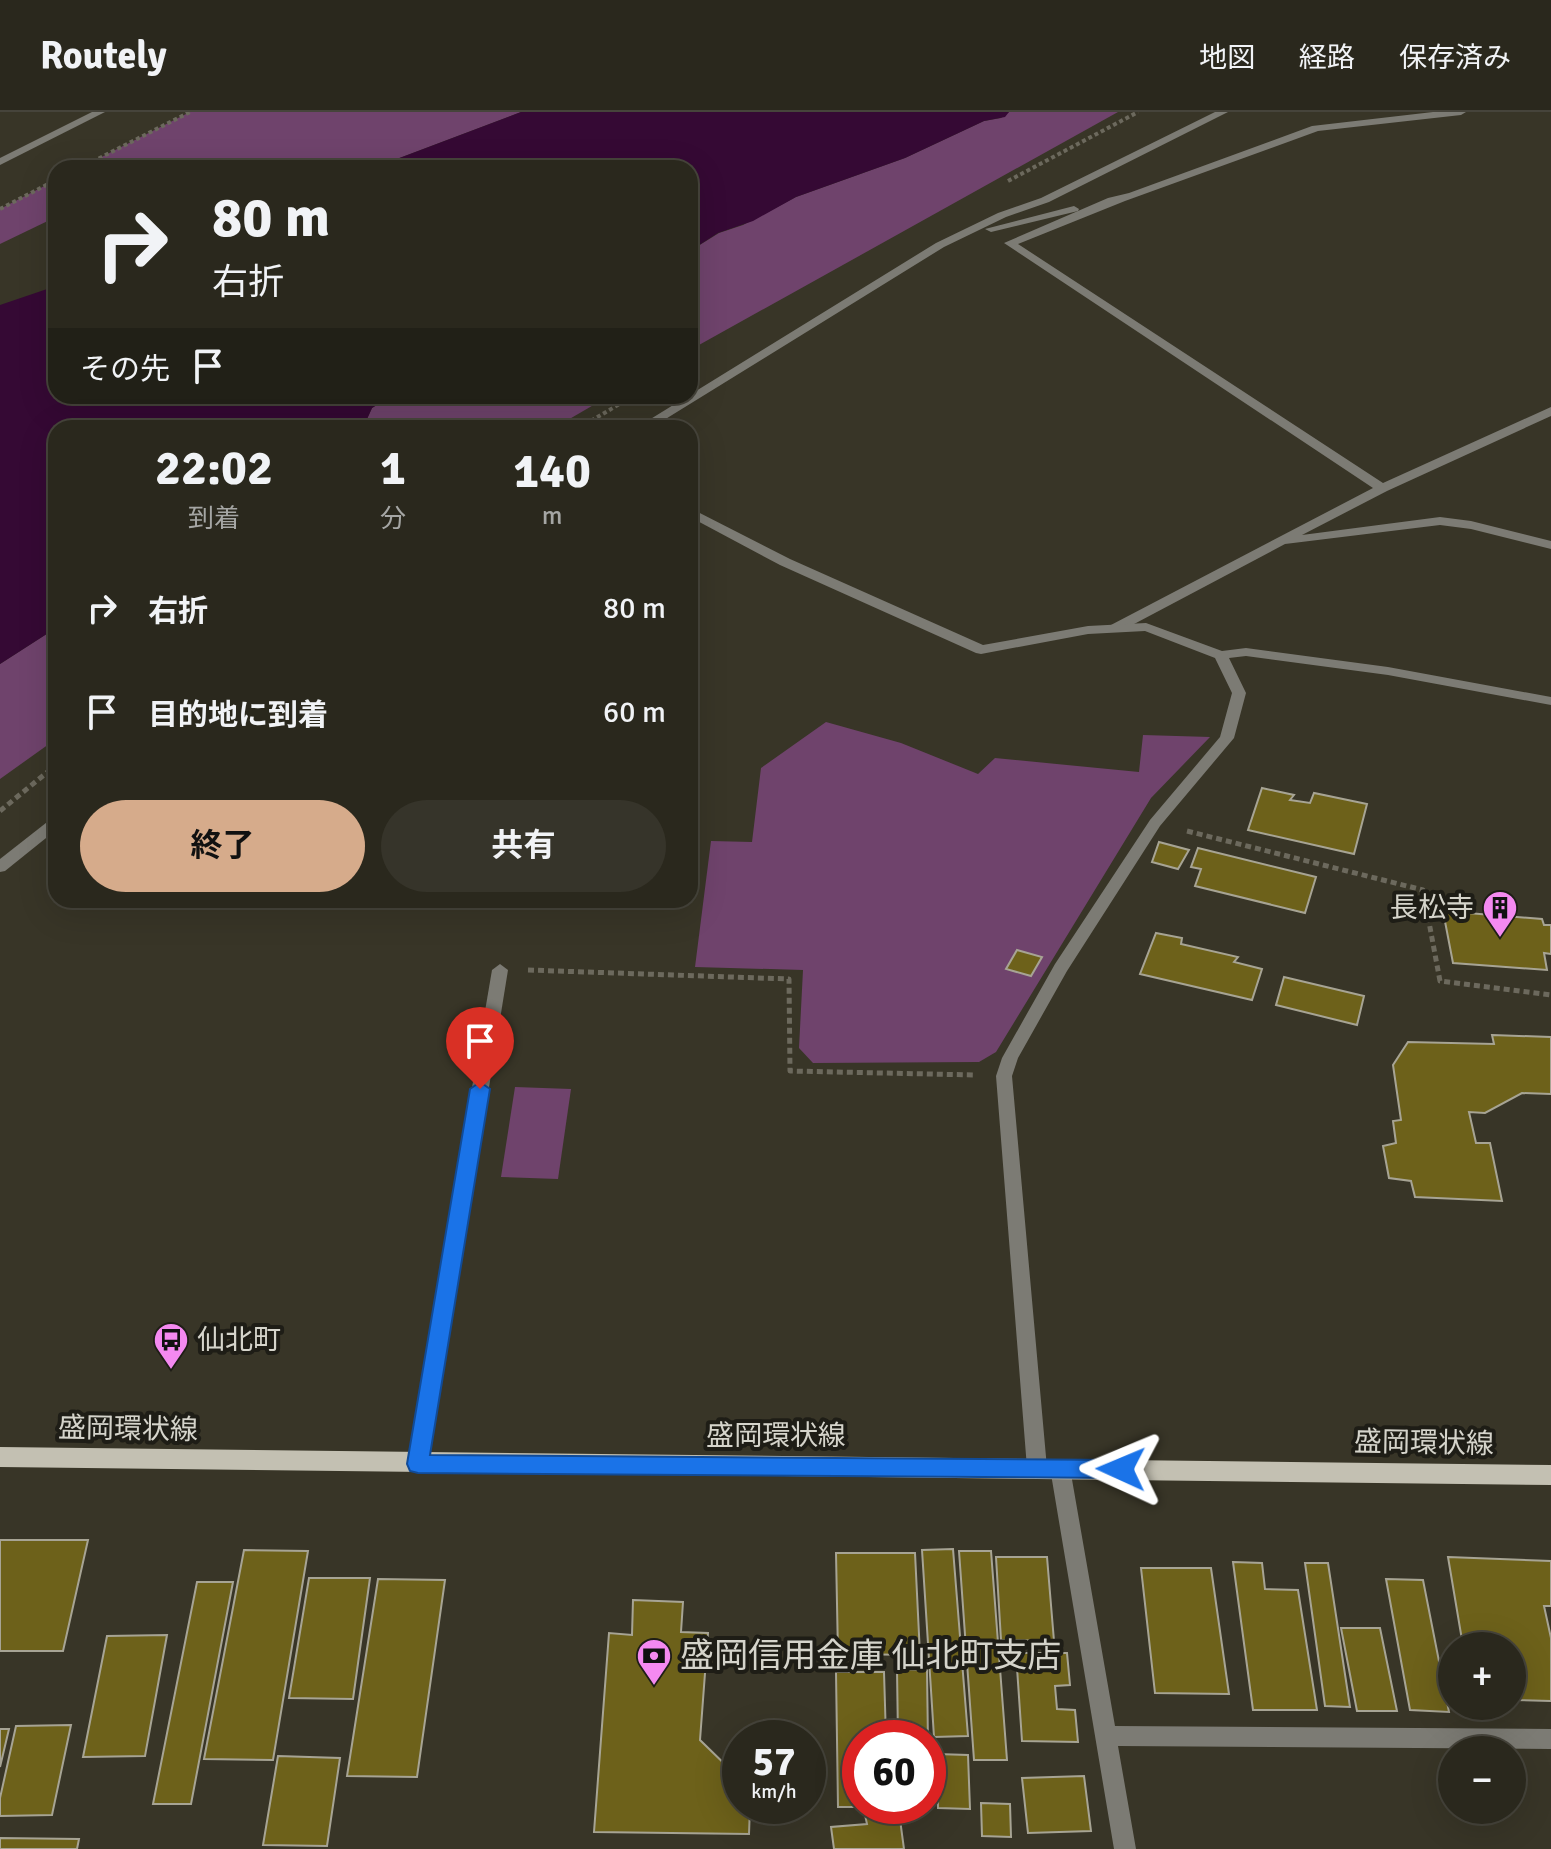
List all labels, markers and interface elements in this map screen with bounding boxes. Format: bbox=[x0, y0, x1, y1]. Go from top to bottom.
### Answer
text: Routely bbox=[40, 32, 167, 79]
text: 地図 bbox=[1199, 41, 1255, 75]
text: 経路 bbox=[1299, 41, 1355, 75]
text: 保存済み bbox=[1399, 41, 1511, 75]
text: 80 m bbox=[212, 183, 330, 252]
icon: right bbox=[80, 192, 184, 296]
text: 右折 bbox=[212, 260, 284, 305]
icon: arrive bbox=[186, 344, 230, 388]
text: その先 bbox=[80, 351, 170, 388]
text: 22:02 bbox=[155, 439, 273, 498]
text: 1 bbox=[380, 439, 406, 498]
text: 140 bbox=[513, 442, 591, 501]
text: m bbox=[542, 500, 562, 532]
text: 到着 bbox=[188, 503, 240, 535]
text: 分 bbox=[380, 503, 406, 535]
icon: right bbox=[80, 586, 124, 630]
text: 80 m bbox=[603, 590, 666, 627]
text: 右折 bbox=[148, 593, 208, 630]
icon: arrive bbox=[80, 690, 124, 734]
text: 60 m bbox=[603, 694, 666, 731]
text: 目的地に到着 bbox=[148, 697, 328, 734]
button: 終了 bbox=[80, 800, 365, 892]
button: 共有 bbox=[381, 800, 666, 892]
building icon: 長松寺 bbox=[1481, 889, 1519, 939]
place label: 長松寺 bbox=[1390, 891, 1474, 925]
pin bbox=[446, 1007, 514, 1089]
icon: arrive bbox=[458, 1019, 502, 1063]
bus stop icon: 仙北町 bbox=[152, 1321, 190, 1371]
place label: 仙北町 bbox=[197, 1323, 281, 1357]
street label: 盛岡環状線 bbox=[58, 1411, 198, 1447]
street label: 盛岡環状線 bbox=[706, 1419, 846, 1453]
street label: 盛岡環状線 bbox=[1354, 1425, 1494, 1461]
position arrow bbox=[1079, 1427, 1163, 1511]
map controls bbox=[1438, 1632, 1526, 1824]
button: + bbox=[1438, 1632, 1526, 1720]
place label: 盛岡信用金庫 仙北町支店 bbox=[680, 1635, 1061, 1677]
bank icon: 盛岡信用金庫 仙北町支店 bbox=[635, 1637, 673, 1687]
speed limit sign: 60 bbox=[842, 1720, 946, 1824]
button: − bbox=[1438, 1736, 1526, 1824]
text: 57 bbox=[752, 1737, 796, 1787]
text: km/h bbox=[751, 1779, 797, 1804]

